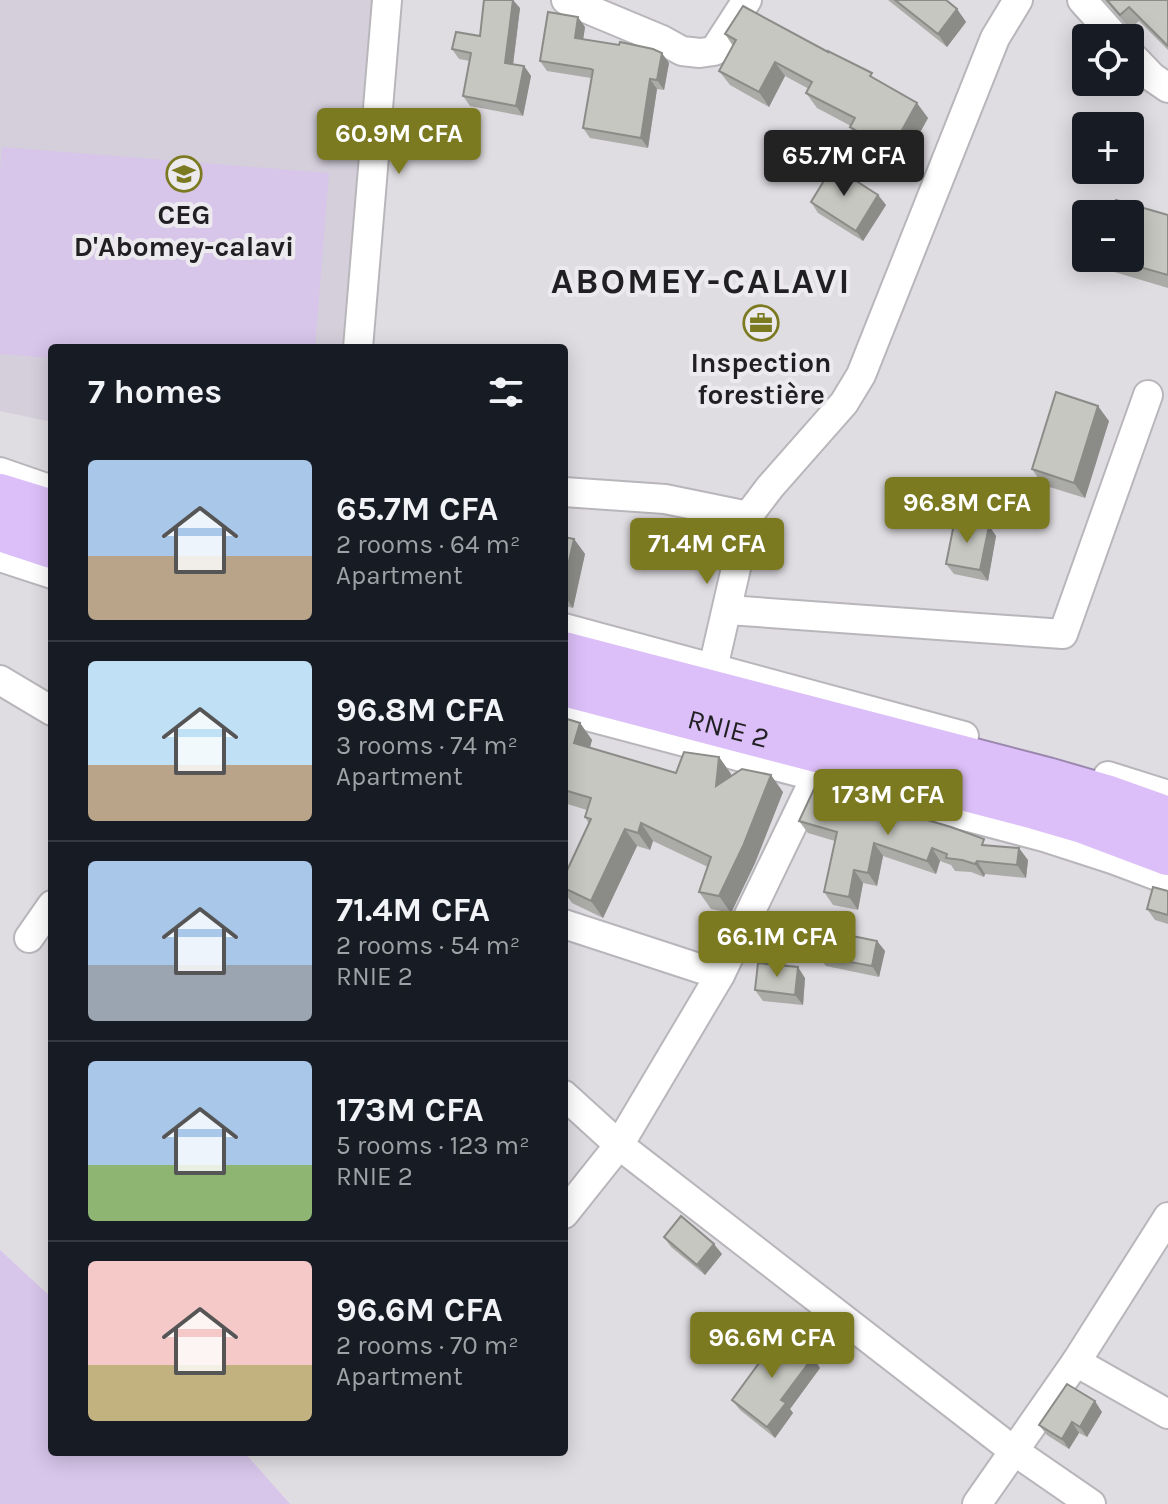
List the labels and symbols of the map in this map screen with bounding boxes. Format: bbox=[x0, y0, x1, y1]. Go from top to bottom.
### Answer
pin: 60.9M CFA bbox=[307, 108, 491, 176]
pin: 65.7M CFA bbox=[752, 130, 936, 198]
school or university icon: CEG D'Abomey-calavi bbox=[165, 155, 203, 193]
place label: CEG D'Abomey-calavi bbox=[74, 198, 294, 263]
district label: ABOMEY-CALAVI bbox=[551, 260, 851, 302]
office icon: Inspection forestière bbox=[742, 304, 780, 342]
place label: Inspection forestière bbox=[690, 346, 832, 411]
pin: 96.8M CFA bbox=[875, 477, 1059, 545]
pin: 71.4M CFA bbox=[615, 518, 799, 586]
street label: RNIE 2 bbox=[684, 702, 773, 755]
pin: 173M CFA bbox=[805, 769, 971, 837]
pin: 66.1M CFA bbox=[685, 911, 869, 979]
pin: 96.6M CFA bbox=[680, 1312, 864, 1380]

